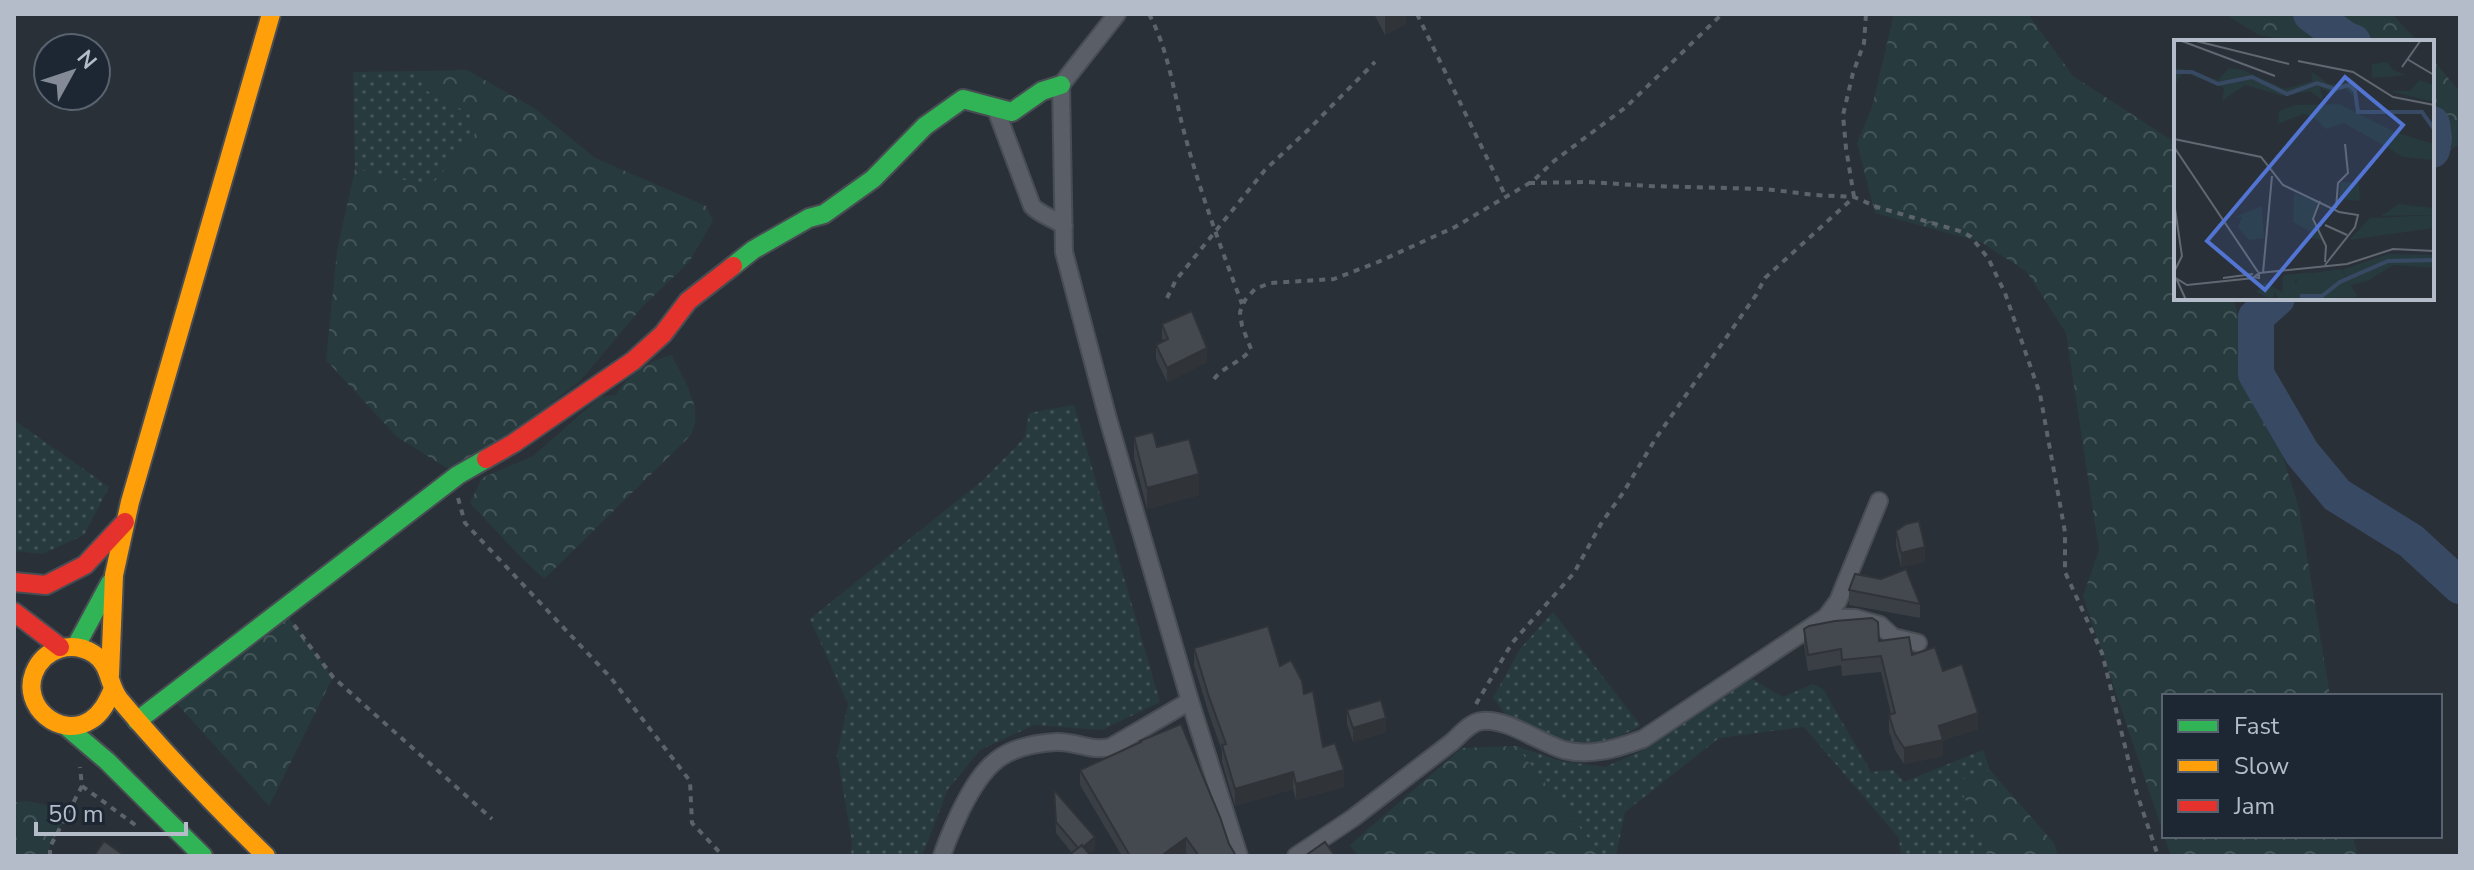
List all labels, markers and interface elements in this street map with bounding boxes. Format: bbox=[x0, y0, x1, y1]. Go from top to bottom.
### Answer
north arrow bbox=[32, 32, 112, 112]
inset map bbox=[2174, 40, 2434, 300]
text: N bbox=[70, 44, 103, 76]
legend bbox=[2162, 694, 2442, 838]
text: Fast bbox=[2234, 710, 2280, 742]
text: Slow bbox=[2234, 750, 2289, 782]
scale bar bbox=[36, 786, 186, 836]
text: Jam bbox=[2233, 790, 2275, 822]
text: 50 m bbox=[48, 798, 104, 830]

